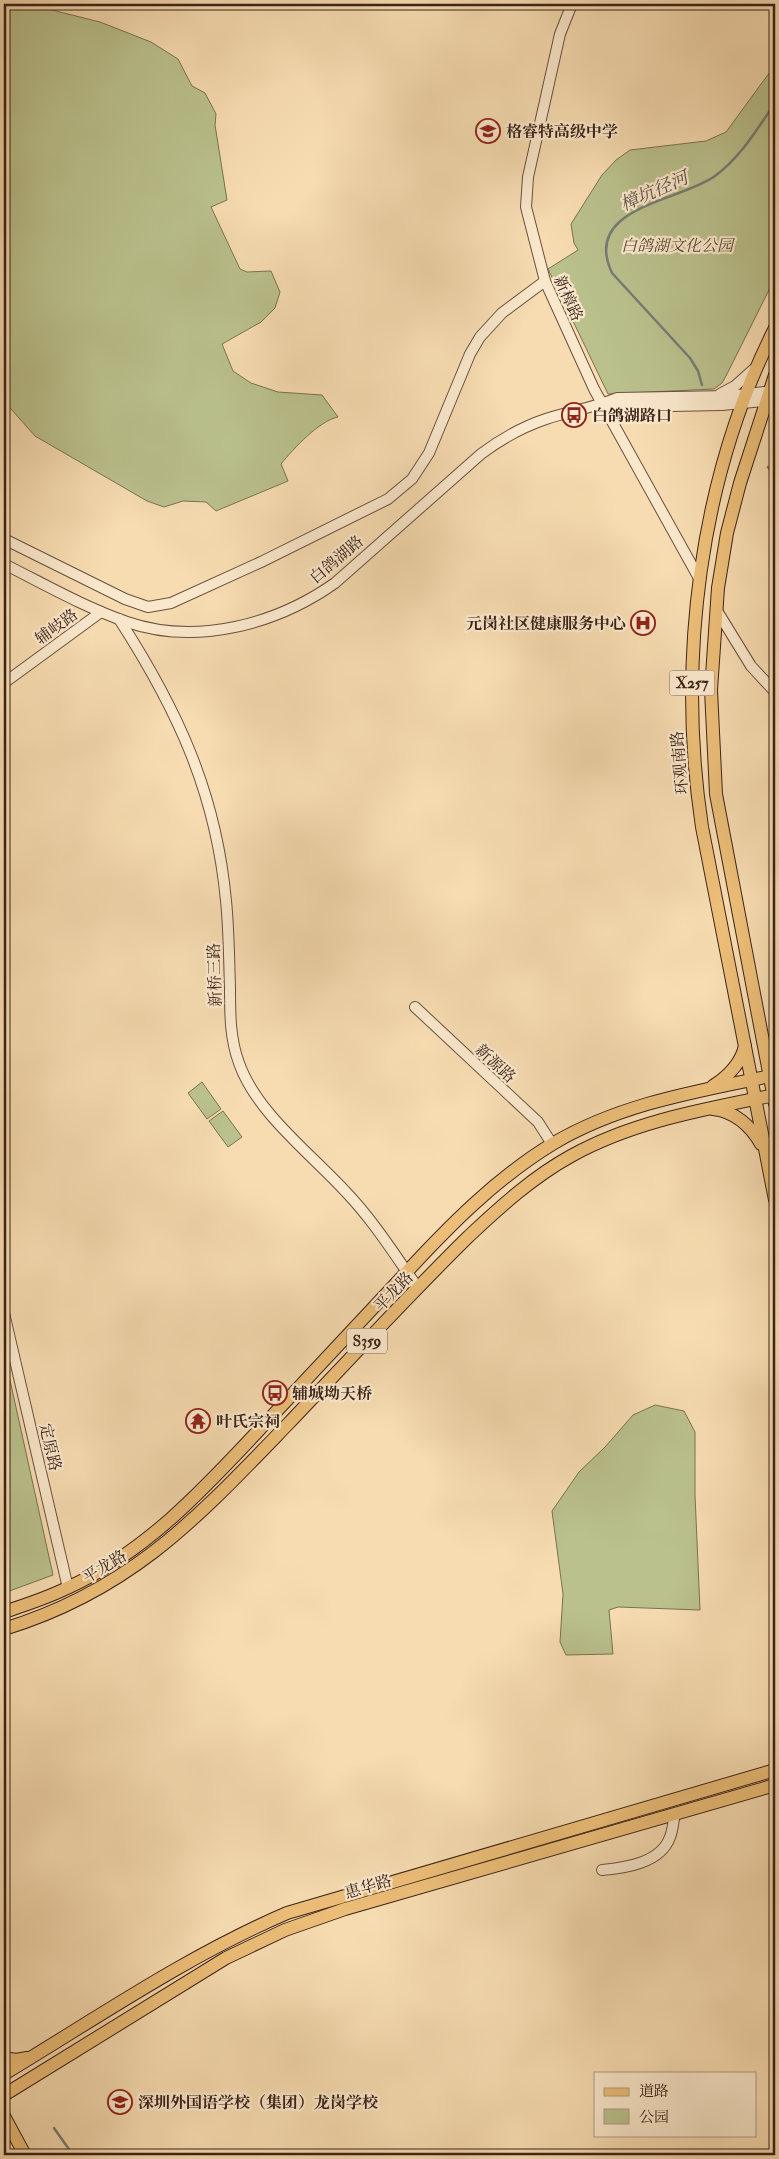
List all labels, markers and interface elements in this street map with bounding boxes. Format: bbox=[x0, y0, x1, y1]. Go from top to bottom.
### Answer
school or university icon: 格睿特高级中学 bbox=[475, 118, 501, 144]
place label: 格睿特高级中学 bbox=[506, 122, 618, 142]
water label: 樟坑径河 bbox=[617, 165, 695, 217]
park label: 白鸽湖文化公园 bbox=[621, 236, 736, 256]
street label: 新樟路 bbox=[549, 272, 587, 324]
bus stop icon: 白鸽湖路口 bbox=[561, 402, 587, 428]
place label: 白鸽湖路口 bbox=[592, 406, 672, 426]
street label: 白鸽湖路 bbox=[306, 532, 368, 588]
street label: 辅岐路 bbox=[31, 605, 82, 649]
hospital icon: 元岗社区健康服务中心 bbox=[630, 610, 656, 636]
place label: 元岗社区健康服务中心 bbox=[466, 614, 626, 634]
road number: X257 bbox=[670, 670, 714, 696]
street label: 环观南路 bbox=[667, 730, 693, 796]
street label: 新桥三路 bbox=[204, 943, 226, 1007]
street label: 新源路 bbox=[471, 1040, 520, 1087]
street label: 平龙路 bbox=[370, 1267, 418, 1316]
road number: S359 bbox=[347, 1328, 387, 1354]
bus stop icon: 辅城坳天桥 bbox=[262, 1380, 288, 1406]
place label: 辅城坳天桥 bbox=[292, 1384, 372, 1404]
temple icon: 叶氏宗祠 bbox=[185, 1408, 211, 1434]
place label: 叶氏宗祠 bbox=[216, 1412, 280, 1432]
street label: 定原路 bbox=[35, 1422, 65, 1473]
street label: 平龙路 bbox=[79, 1546, 130, 1588]
street label: 惠华路 bbox=[342, 1871, 394, 1903]
legend bbox=[594, 2072, 756, 2136]
text: 道路 bbox=[639, 2082, 669, 2101]
school or university icon: 深圳外国语学校（集团）龙岗学校 bbox=[107, 2089, 133, 2115]
place label: 深圳外国语学校（集团）龙岗学校 bbox=[138, 2093, 378, 2113]
text: 公园 bbox=[639, 2108, 669, 2127]

